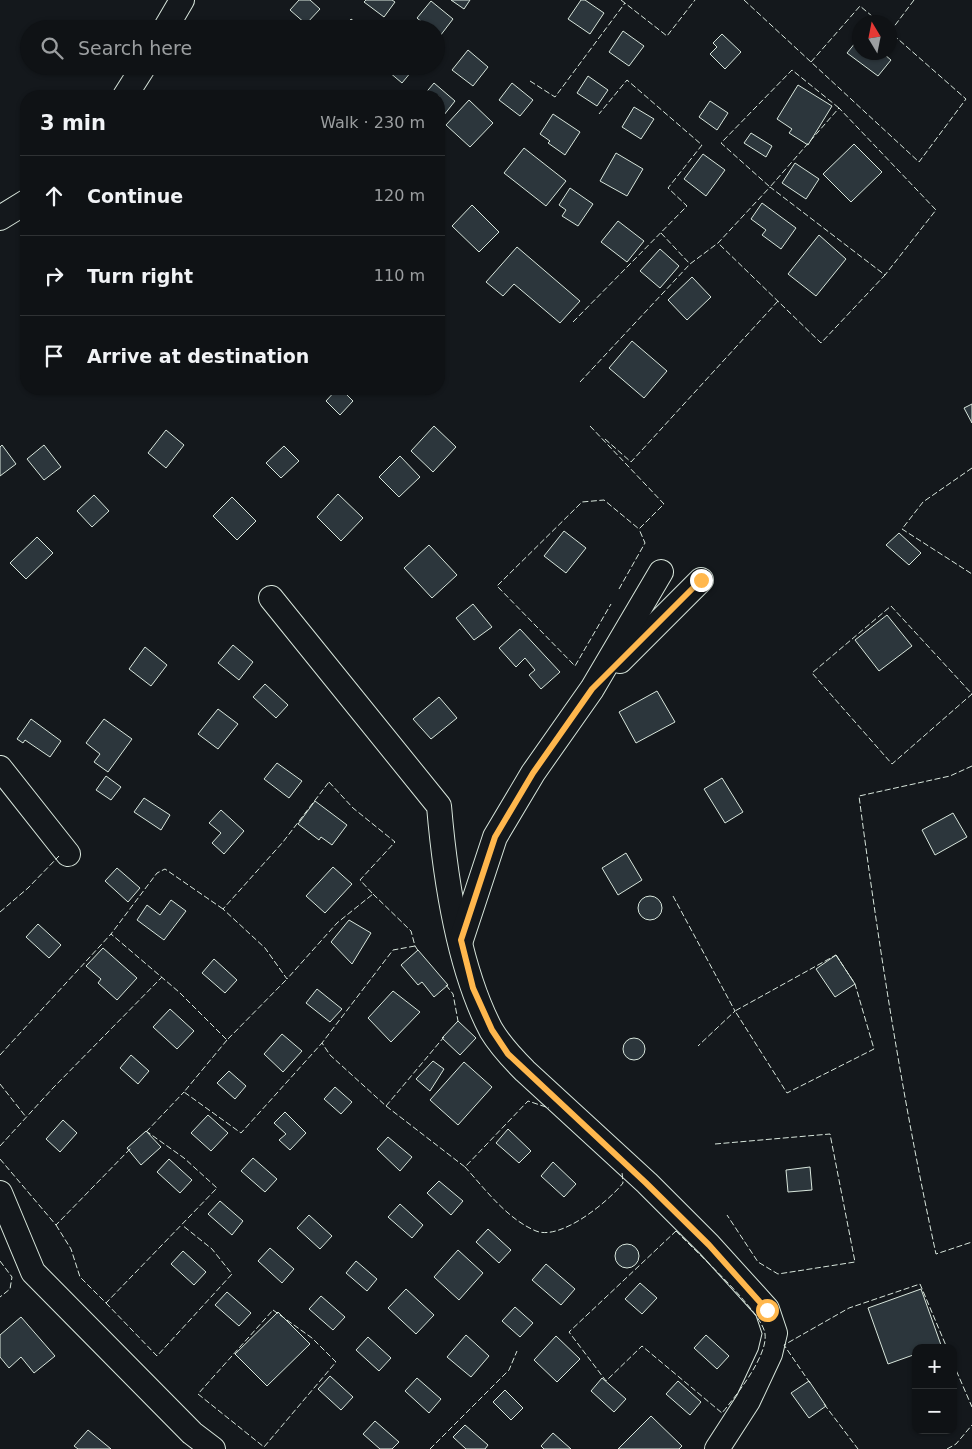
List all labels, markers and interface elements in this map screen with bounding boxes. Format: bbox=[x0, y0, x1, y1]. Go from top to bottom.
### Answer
north arrow bbox=[852, 15, 897, 60]
search box bbox=[20, 20, 445, 75]
icon: search bbox=[38, 34, 66, 62]
text: Search here bbox=[78, 37, 192, 59]
text: 3 min bbox=[40, 111, 106, 135]
text: Walk · 230 m bbox=[320, 113, 425, 132]
icon: ahead bbox=[40, 182, 68, 210]
text: Continue bbox=[87, 185, 183, 207]
text: 120 m bbox=[374, 186, 425, 205]
icon: right bbox=[40, 262, 68, 290]
text: Turn right bbox=[87, 265, 193, 287]
text: 110 m bbox=[374, 266, 425, 285]
icon: arrive bbox=[40, 342, 68, 370]
text: Arrive at destination bbox=[87, 345, 309, 367]
route end bbox=[690, 569, 713, 592]
route start bbox=[756, 1299, 779, 1322]
map controls bbox=[912, 1344, 957, 1434]
button: + bbox=[912, 1344, 957, 1389]
button: − bbox=[912, 1389, 957, 1434]

